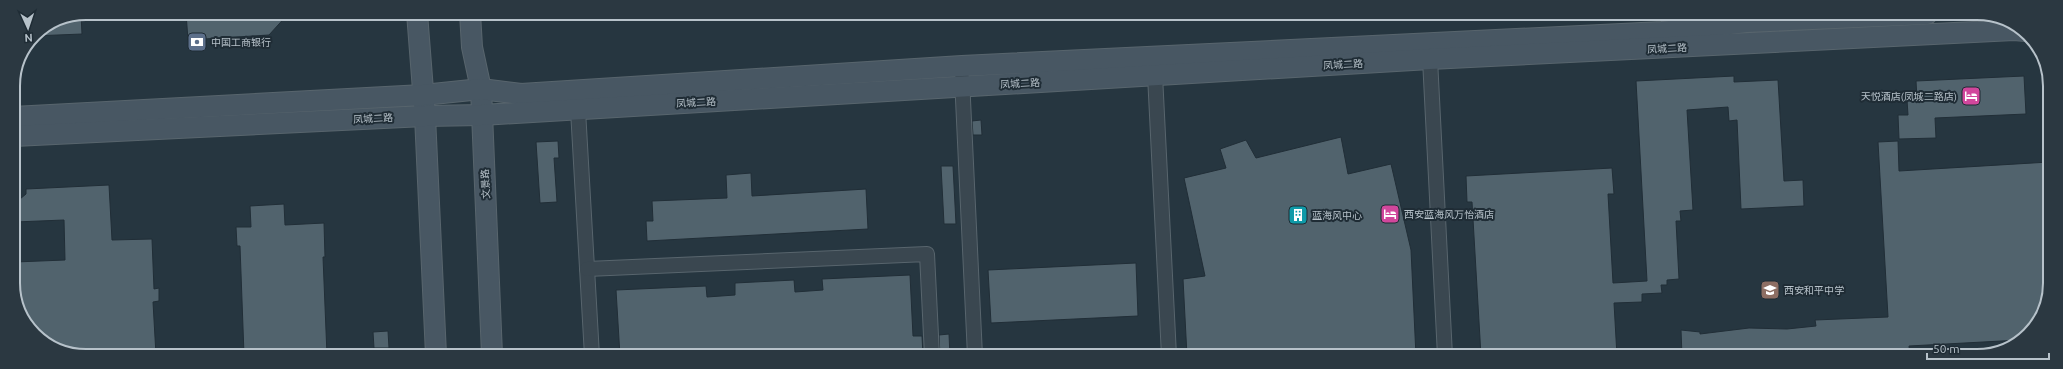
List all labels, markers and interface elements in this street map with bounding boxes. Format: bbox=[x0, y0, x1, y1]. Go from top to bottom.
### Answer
north arrow bbox=[8, 8, 48, 48]
bank icon: 中国工商银行 bbox=[186, 31, 208, 53]
text: N bbox=[24, 32, 33, 44]
place label: 中国工商银行 bbox=[211, 37, 271, 48]
street label: 凤城二路 bbox=[1647, 42, 1687, 55]
street label: 凤城二路 bbox=[1323, 58, 1363, 71]
street label: 凤城二路 bbox=[1000, 77, 1040, 90]
hotel icon: 天悦酒店(凤城二路店) bbox=[1960, 85, 1982, 107]
place label: 天悦酒店(凤城二路店) bbox=[1861, 91, 1957, 102]
street label: 凤城二路 bbox=[676, 96, 716, 109]
street label: 凤城二路 bbox=[353, 112, 393, 125]
street label: 文景路 bbox=[479, 169, 492, 199]
hotel icon: 西安蓝海风万怡酒店 bbox=[1379, 203, 1401, 225]
building icon: 蓝海风中心 bbox=[1287, 204, 1309, 226]
place label: 西安蓝海风万怡酒店 bbox=[1404, 209, 1494, 220]
place label: 蓝海风中心 bbox=[1312, 210, 1362, 221]
school or university icon: 西安和平中学 bbox=[1759, 279, 1781, 301]
place label: 西安和平中学 bbox=[1784, 285, 1844, 296]
scale bar bbox=[1927, 335, 2049, 361]
text: 50 m bbox=[1933, 342, 1960, 355]

